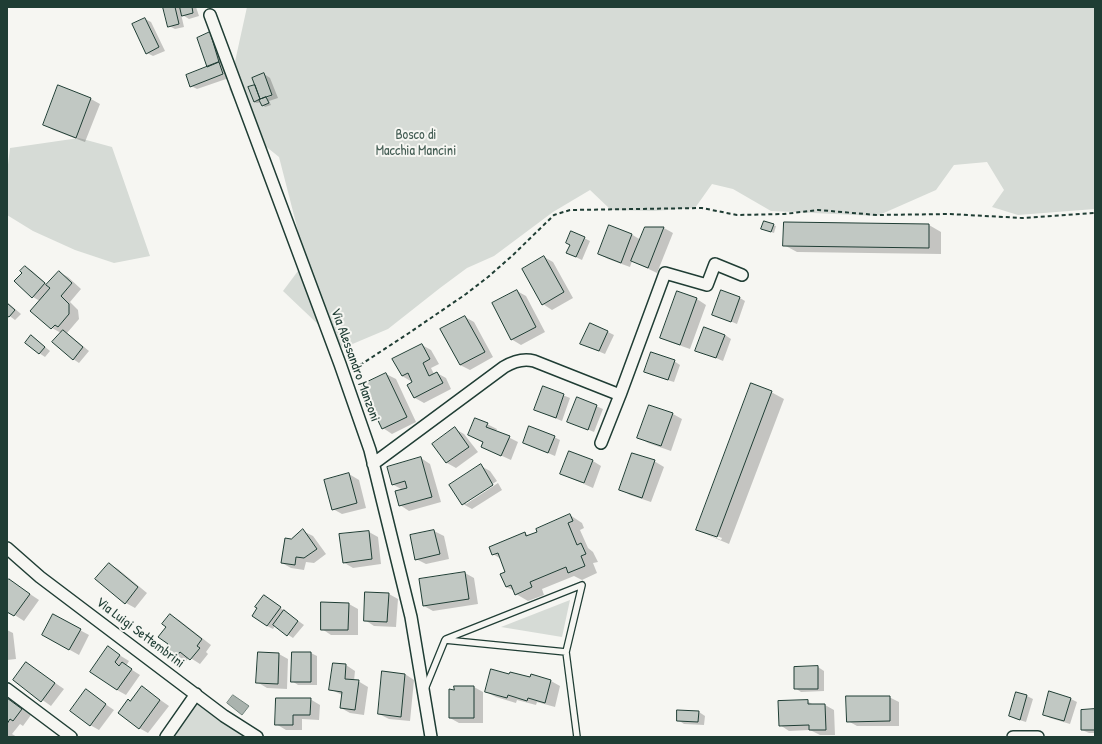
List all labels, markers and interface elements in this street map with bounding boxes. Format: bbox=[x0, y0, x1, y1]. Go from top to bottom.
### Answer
park label: Bosco di Macchia Mancini bbox=[376, 127, 456, 160]
street label: Via Alessandro Manzoni bbox=[327, 306, 383, 424]
street label: Via Luigi Settembrini bbox=[92, 594, 188, 672]

